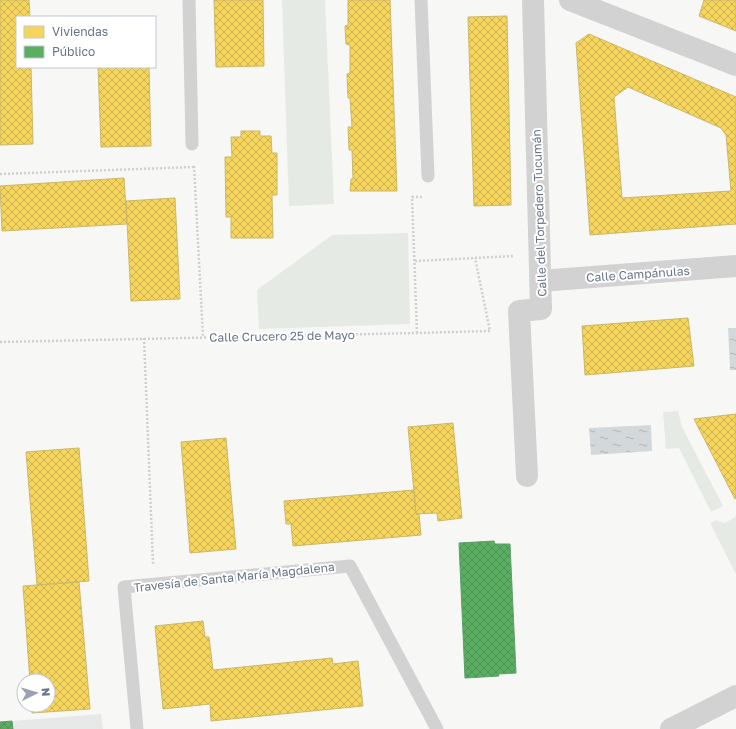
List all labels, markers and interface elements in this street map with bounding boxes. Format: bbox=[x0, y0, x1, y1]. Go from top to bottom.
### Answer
legend bbox=[16, 16, 156, 68]
text: Viviendas bbox=[52, 24, 108, 39]
text: Público bbox=[52, 44, 95, 59]
street label: Calle del Torpedero Tucumán bbox=[529, 129, 549, 297]
street label: Calle Campánulas bbox=[586, 263, 690, 285]
street label: Calle Crucero 25 de Mayo bbox=[209, 327, 355, 345]
street label: Travesía de Santa María Magdalena bbox=[133, 559, 335, 595]
north arrow bbox=[16, 673, 56, 713]
text: N bbox=[40, 687, 53, 697]

